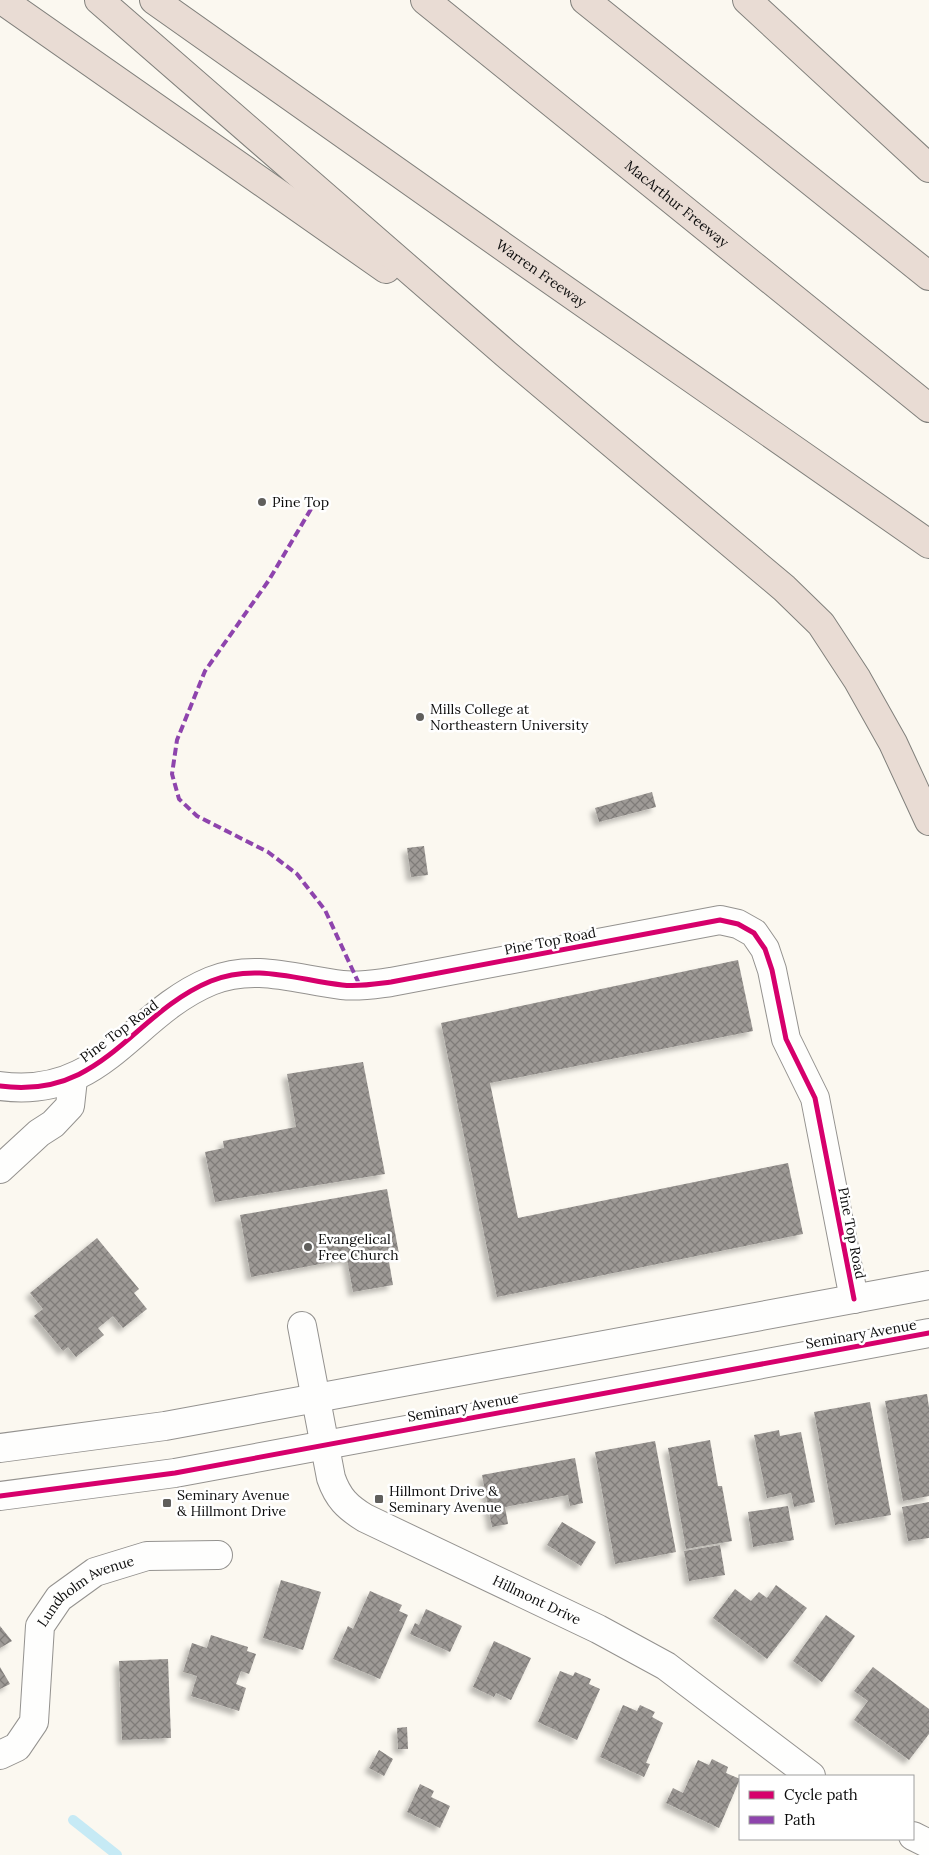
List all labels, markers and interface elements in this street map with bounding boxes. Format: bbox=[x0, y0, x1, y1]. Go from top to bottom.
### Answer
street label: MacArthur Freeway bbox=[621, 156, 733, 252]
street label: Warren Freeway bbox=[492, 235, 591, 312]
place label: Pine Top bbox=[272, 493, 329, 511]
marker: Pine Top bbox=[256, 496, 268, 508]
place label: Mills College at Northeastern University bbox=[430, 700, 589, 734]
marker: Mills College at Northeastern University bbox=[414, 711, 426, 723]
street label: Pine Top Road bbox=[503, 923, 597, 959]
street label: Pine Top Road bbox=[76, 996, 162, 1066]
street label: Pine Top Road bbox=[834, 1186, 870, 1280]
place label: Evangelical Free Church bbox=[318, 1230, 399, 1264]
marker: Evangelical Free Church bbox=[302, 1241, 314, 1253]
street label: Seminary Avenue bbox=[804, 1315, 918, 1353]
street label: Seminary Avenue bbox=[406, 1388, 520, 1426]
place label: Hillmont Drive & Seminary Avenue bbox=[389, 1482, 502, 1516]
place label: Seminary Avenue & Hillmont Drive bbox=[177, 1486, 290, 1520]
marker: Hillmont Drive & Seminary Avenue bbox=[373, 1493, 385, 1505]
marker: Seminary Avenue & Hillmont Drive bbox=[161, 1497, 173, 1509]
street label: Lundholm Avenue bbox=[33, 1551, 137, 1630]
street label: Hillmont Drive bbox=[490, 1571, 584, 1629]
legend bbox=[739, 1775, 914, 1840]
text: Cycle path bbox=[784, 1785, 858, 1804]
text: Path bbox=[784, 1810, 815, 1829]

